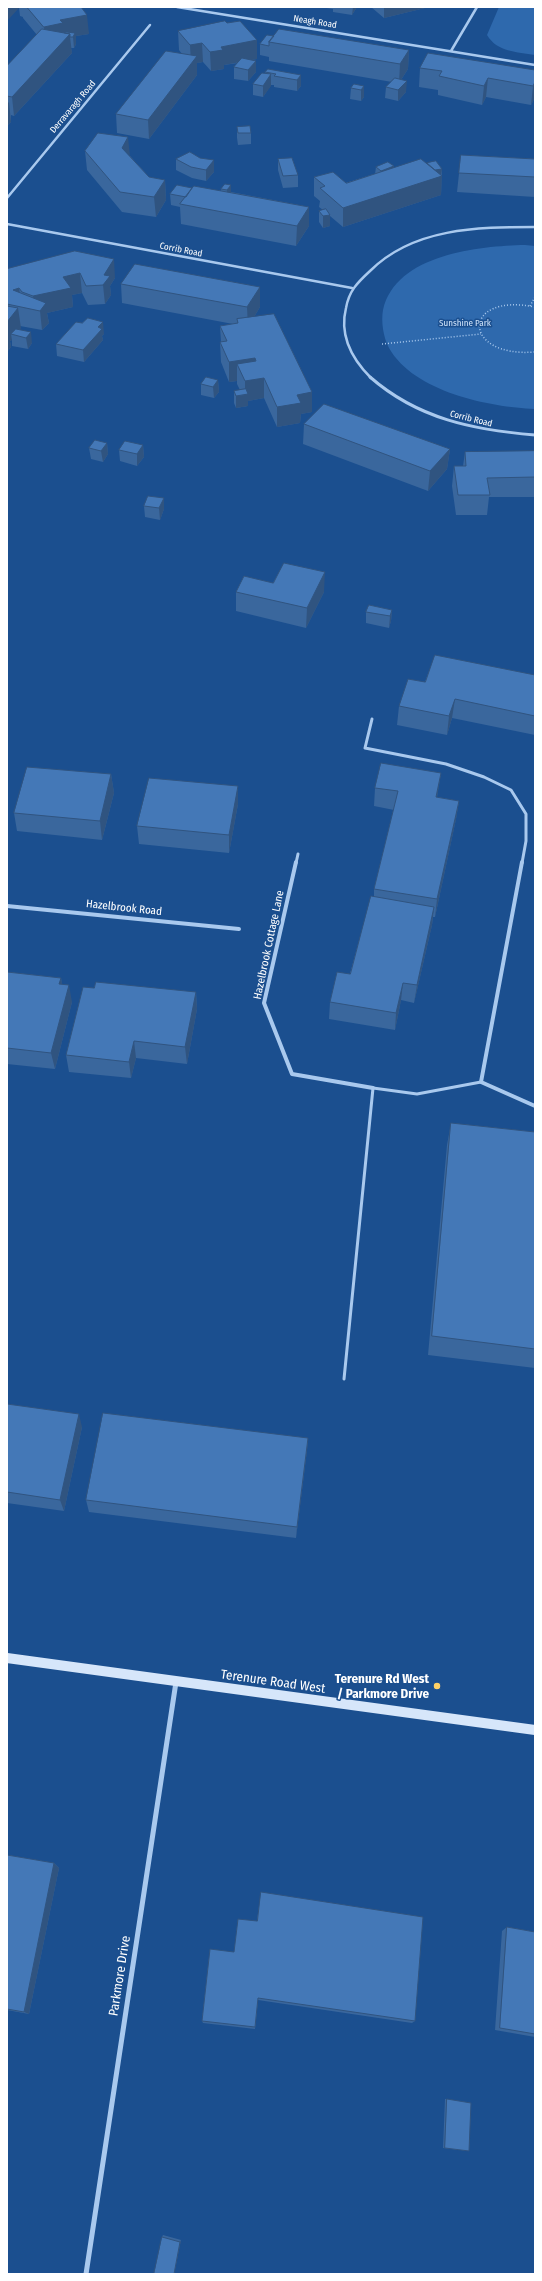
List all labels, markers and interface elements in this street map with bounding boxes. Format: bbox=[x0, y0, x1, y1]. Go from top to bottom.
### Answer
street label: Neagh Road bbox=[292, 13, 338, 31]
street label: Derravaragh Road bbox=[48, 79, 98, 135]
street label: Corrib Road bbox=[159, 241, 203, 259]
park label: Sunshine Park bbox=[439, 318, 491, 328]
street label: Corrib Road bbox=[449, 409, 493, 429]
street label: Hazelbrook Cottage Lane bbox=[251, 889, 287, 1001]
street label: Hazelbrook Road bbox=[85, 897, 163, 919]
street label: Terenure Road West bbox=[220, 1667, 326, 1697]
place label: Terenure Rd West / Parkmore Drive bbox=[335, 1671, 429, 1702]
marker: Terenure Rd West / Parkmore Drive bbox=[432, 1681, 442, 1691]
street label: Parkmore Drive bbox=[106, 1935, 134, 2017]

